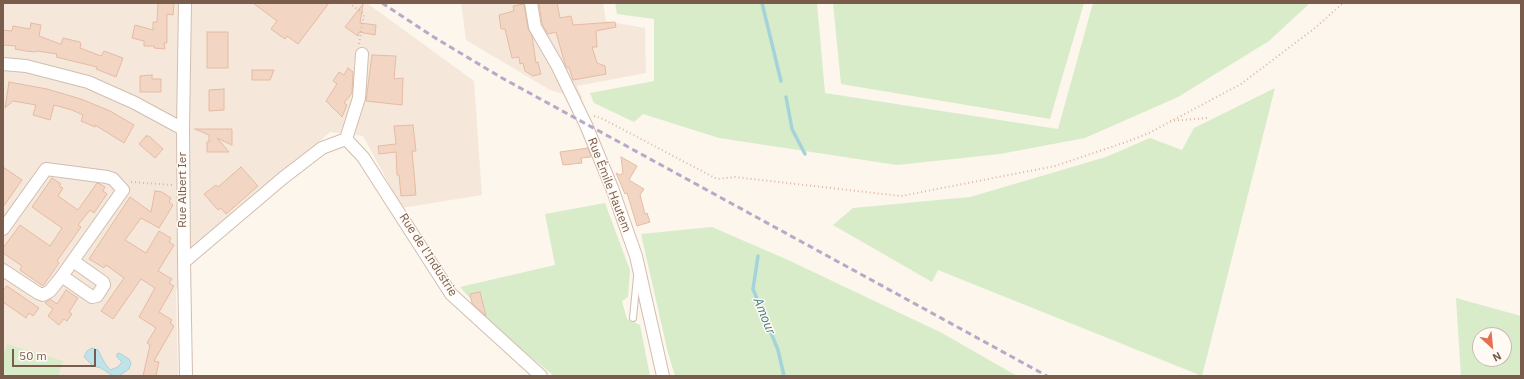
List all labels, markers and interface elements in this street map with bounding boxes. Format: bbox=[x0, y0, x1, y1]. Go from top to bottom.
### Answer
street label: Rue Émile Hautem bbox=[584, 136, 634, 234]
street label: Rue Albert Ier bbox=[176, 152, 190, 228]
street label: Rue de l'Industrie bbox=[396, 211, 460, 299]
water label: Amour bbox=[750, 295, 778, 337]
north arrow bbox=[1472, 327, 1512, 367]
scale bar bbox=[14, 341, 98, 367]
text: 50 m bbox=[19, 348, 47, 363]
text: N bbox=[1490, 349, 1504, 365]

